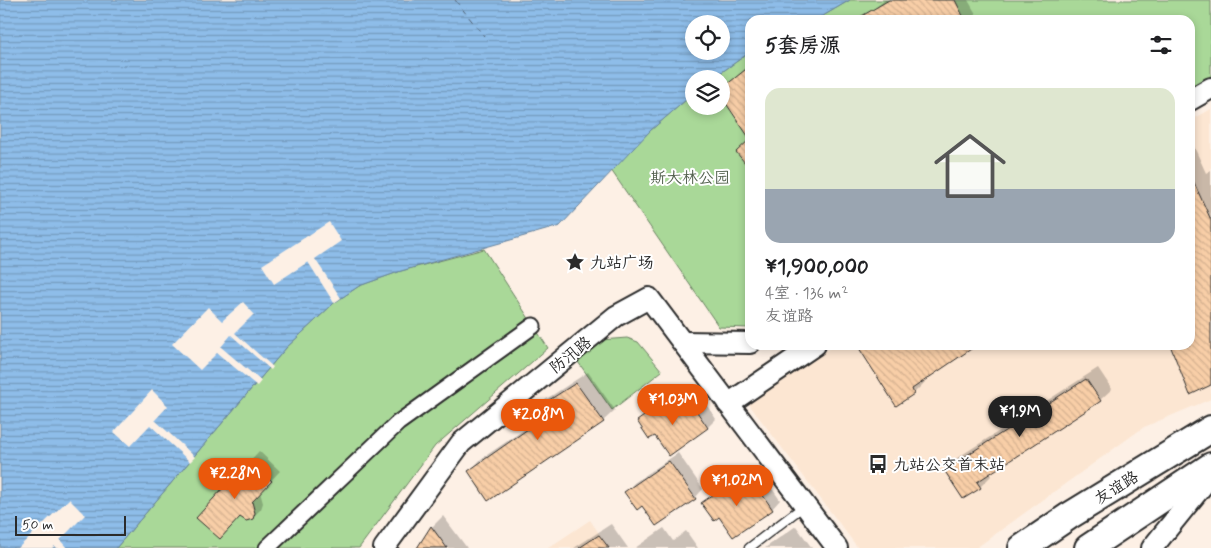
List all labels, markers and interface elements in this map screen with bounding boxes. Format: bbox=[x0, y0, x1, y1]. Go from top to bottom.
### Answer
map controls bbox=[685, 15, 730, 115]
button: locate bbox=[685, 15, 730, 60]
icon: filters bbox=[1147, 31, 1175, 59]
text: 5套房源 bbox=[765, 32, 841, 60]
button: layers bbox=[685, 70, 730, 115]
icon: home bbox=[925, 121, 1015, 211]
park label: 斯大林公园 bbox=[650, 168, 730, 189]
place icon: 九站广场 bbox=[564, 251, 586, 273]
place label: 九站广场 bbox=[590, 253, 654, 274]
text: ¥1,900,000 bbox=[765, 253, 869, 281]
text: 4室 · 136 m² bbox=[765, 283, 848, 304]
text: 友谊路 bbox=[765, 306, 813, 327]
street label: 防汛路 bbox=[546, 332, 596, 378]
pin: ¥1.03M bbox=[632, 384, 714, 426]
text: ¥1.03M bbox=[648, 389, 698, 410]
pin: ¥1.9M bbox=[985, 396, 1055, 438]
pin: ¥2.08M bbox=[497, 398, 579, 441]
text: ¥1.9M bbox=[999, 401, 1041, 422]
text: ¥2.08M bbox=[512, 404, 564, 425]
bus stop icon: 九站公交首末站 bbox=[867, 453, 889, 475]
place label: 九站公交首末站 bbox=[893, 455, 1005, 476]
pin: ¥2.28M bbox=[194, 458, 276, 500]
text: ¥2.28M bbox=[209, 463, 261, 484]
pin: ¥1.02M bbox=[696, 464, 778, 507]
street label: 友谊路 bbox=[1091, 467, 1143, 510]
text: ¥1.02M bbox=[711, 470, 763, 491]
scale bar bbox=[15, 513, 126, 536]
text: 50 m bbox=[22, 516, 53, 534]

